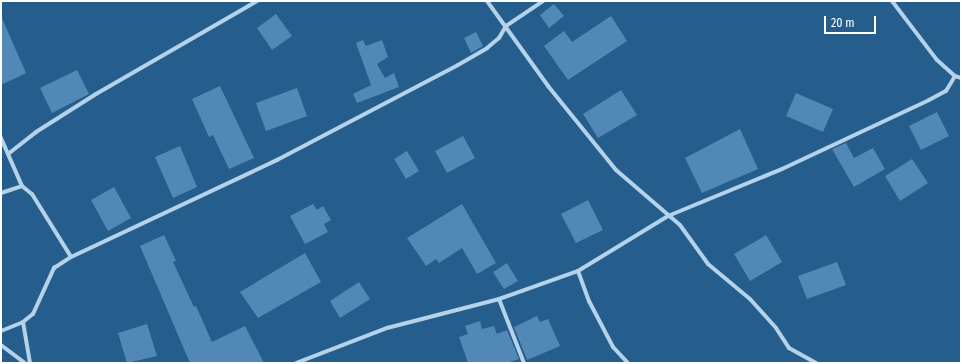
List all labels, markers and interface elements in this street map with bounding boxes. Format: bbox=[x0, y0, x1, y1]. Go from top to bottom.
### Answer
scale bar bbox=[826, 8, 878, 34]
text: 20 m bbox=[831, 16, 855, 30]

